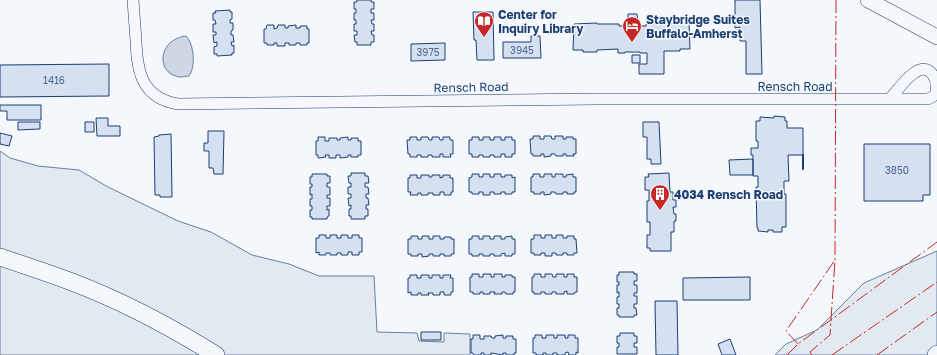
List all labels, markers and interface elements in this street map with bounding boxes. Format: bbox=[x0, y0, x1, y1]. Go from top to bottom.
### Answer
place label: Center for Inquiry Library bbox=[498, 7, 584, 36]
library icon: Center for Inquiry Library bbox=[473, 10, 495, 38]
place label: Staybridge Suites Buffalo-Amherst bbox=[646, 12, 750, 41]
hotel icon: Staybridge Suites Buffalo-Amherst bbox=[621, 15, 643, 43]
house number: 3945 bbox=[510, 44, 534, 56]
house number: 3975 bbox=[417, 46, 440, 58]
house number: 1416 bbox=[43, 74, 65, 86]
street label: Rensch Road bbox=[433, 79, 509, 95]
street label: Rensch Road bbox=[757, 79, 833, 94]
house number: 3850 bbox=[885, 164, 909, 176]
building icon: 4034 Rensch Road bbox=[649, 183, 671, 211]
place label: 4034 Rensch Road bbox=[674, 187, 783, 202]

